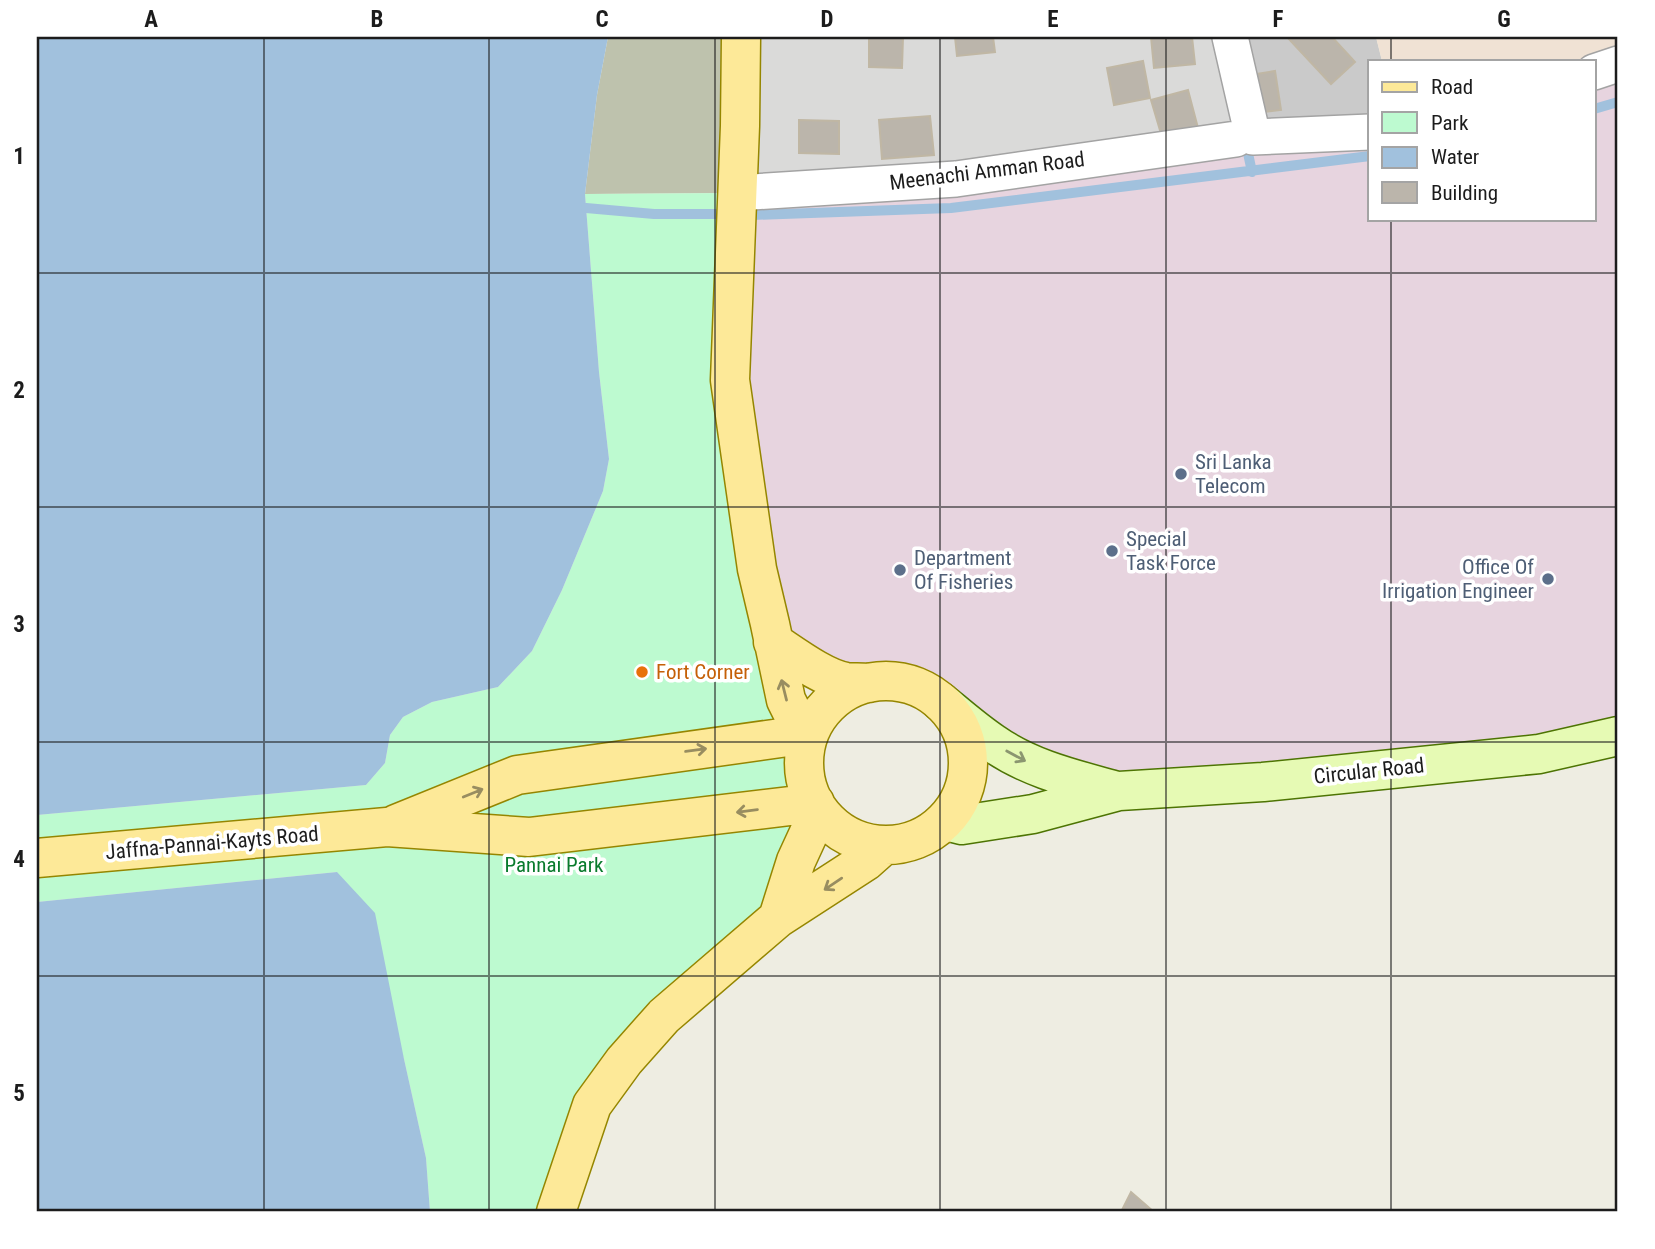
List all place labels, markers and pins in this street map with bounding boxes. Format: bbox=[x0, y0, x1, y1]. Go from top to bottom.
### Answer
place label: Sri Lanka Telecom bbox=[1195, 450, 1272, 498]
marker: Sri Lanka Telecom bbox=[1173, 466, 1189, 482]
place label: Special Task Force bbox=[1126, 527, 1216, 575]
marker: Special Task Force bbox=[1104, 543, 1120, 559]
place label: Department Of Fisheries bbox=[914, 546, 1013, 594]
place label: Office Of Irrigation Engineer bbox=[1382, 555, 1534, 603]
marker: Department Of Fisheries bbox=[892, 562, 908, 578]
marker: Office Of Irrigation Engineer bbox=[1540, 571, 1556, 587]
place label: Fort Corner bbox=[656, 660, 750, 684]
marker: Fort Corner bbox=[634, 664, 650, 680]

